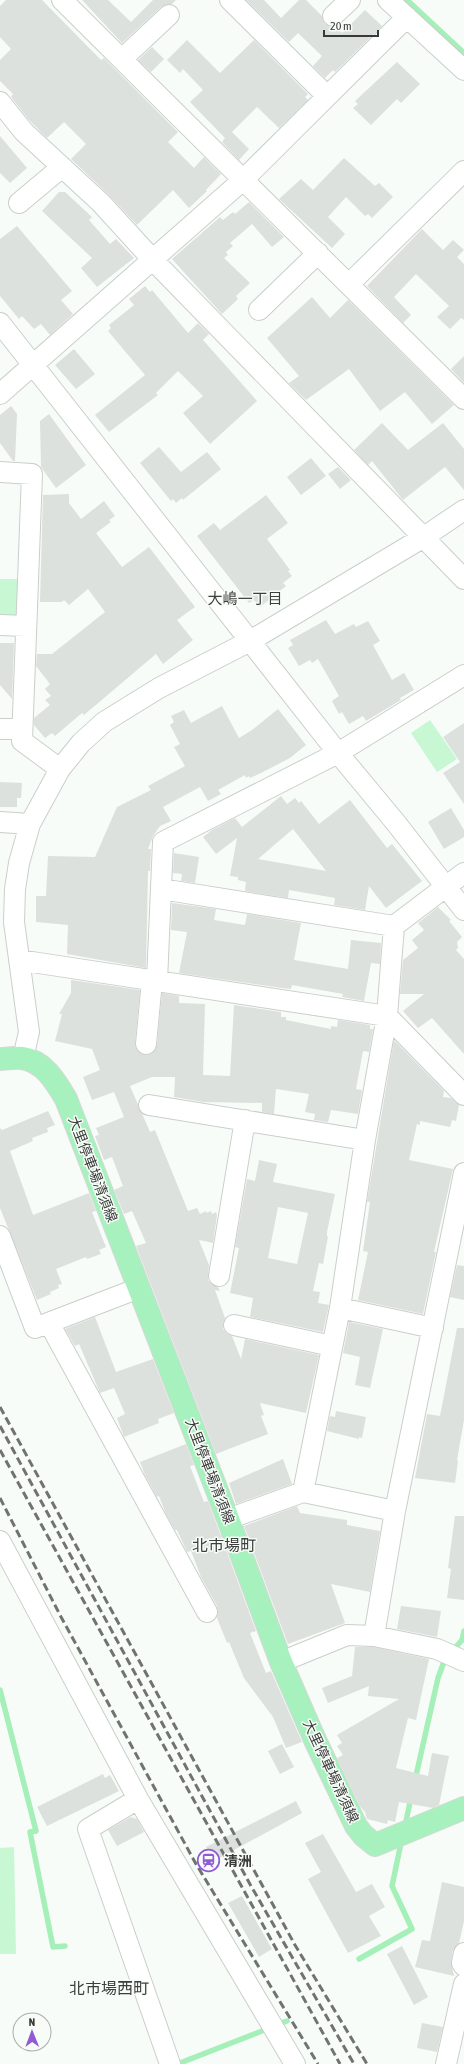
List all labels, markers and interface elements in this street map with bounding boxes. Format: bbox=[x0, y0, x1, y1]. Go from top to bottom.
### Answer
scale bar bbox=[324, 12, 378, 38]
text: 20 m bbox=[330, 19, 352, 33]
district label: 大嶋一丁目 bbox=[207, 590, 283, 607]
street label: 大里停車場清須線 bbox=[65, 1114, 121, 1224]
street label: 大里停車場清須線 bbox=[182, 1416, 238, 1526]
district label: 北市場町 bbox=[192, 1536, 256, 1554]
street label: 大里停車場清須線 bbox=[300, 1717, 362, 1825]
station icon: 清洲 bbox=[196, 1848, 222, 1874]
place label: 清洲 bbox=[224, 1853, 252, 1869]
district label: 北市場西町 bbox=[69, 1979, 149, 1997]
north arrow bbox=[12, 2012, 52, 2052]
text: N bbox=[28, 2016, 35, 2028]

